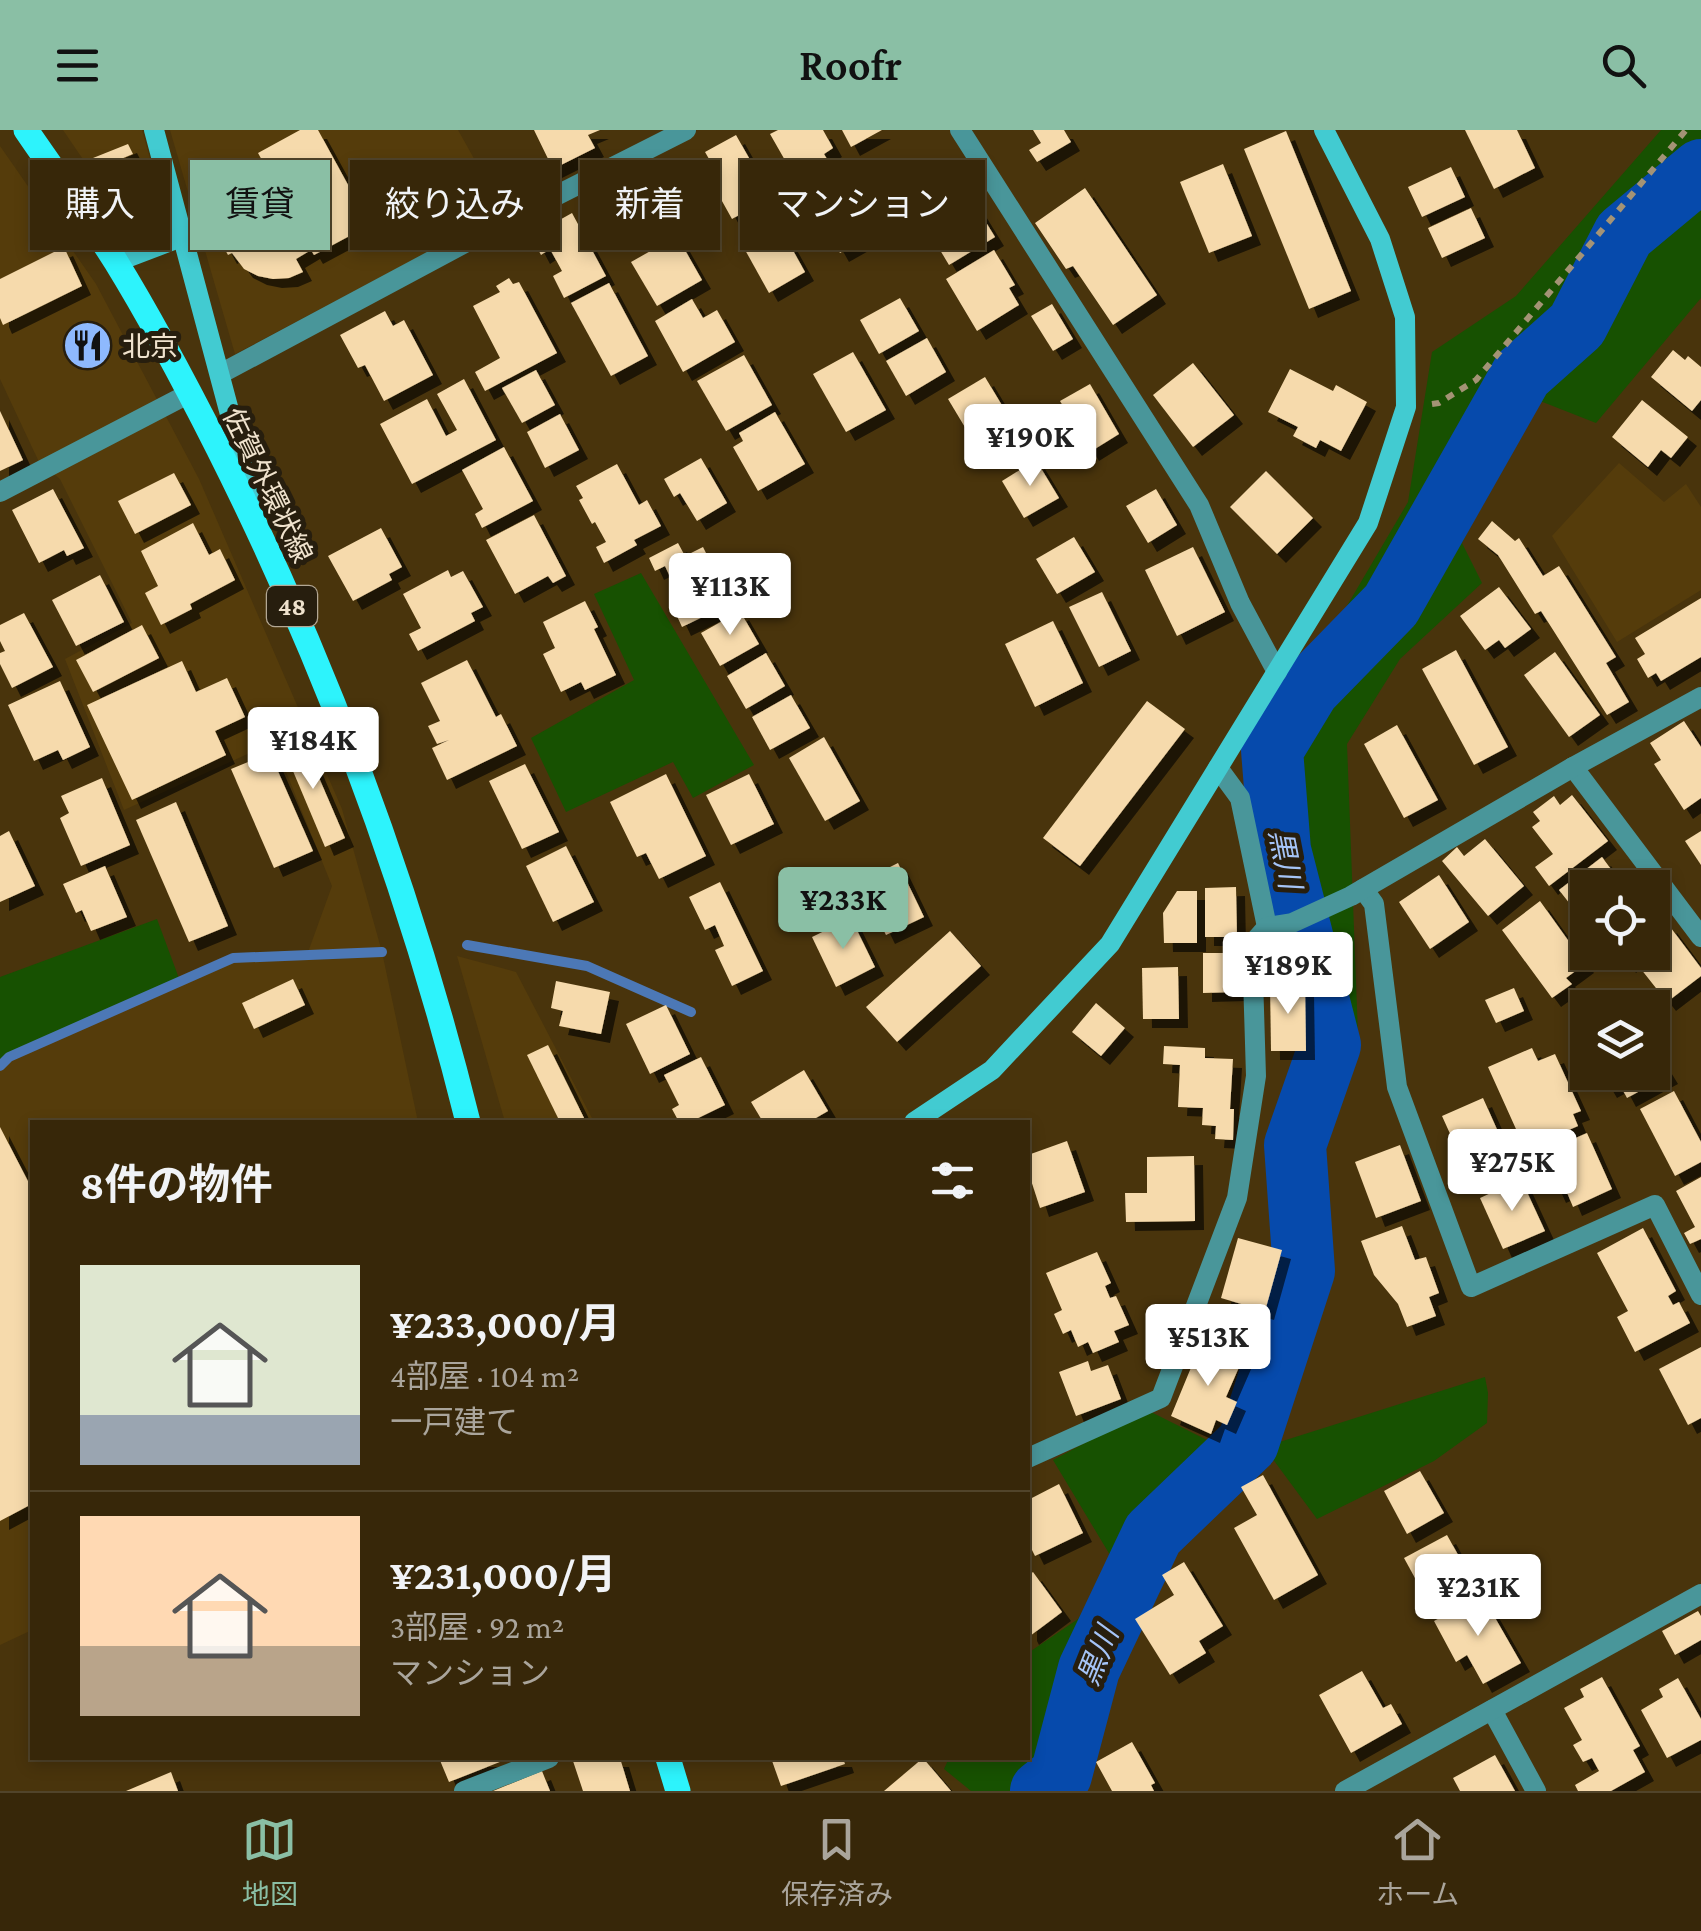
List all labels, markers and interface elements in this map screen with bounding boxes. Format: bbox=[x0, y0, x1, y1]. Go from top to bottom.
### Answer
icon: menu bbox=[50, 38, 105, 93]
icon: search bbox=[1596, 38, 1651, 93]
text: Roofr bbox=[799, 40, 902, 90]
chip: 購入 bbox=[30, 160, 170, 250]
chip: 賃貸 bbox=[190, 160, 330, 250]
chip: 絞り込み bbox=[350, 160, 560, 250]
chip: 新着 bbox=[580, 160, 720, 250]
chip: マンション bbox=[740, 160, 985, 250]
restaurant icon: 北京 bbox=[61, 320, 113, 372]
place label: 北京 bbox=[122, 331, 178, 362]
street label: 佐賀外環状線 bbox=[217, 403, 318, 568]
pin: ¥190K bbox=[960, 404, 1100, 489]
text: ¥190K bbox=[986, 418, 1074, 454]
pin: ¥113K bbox=[660, 553, 800, 638]
text: ¥113K bbox=[691, 567, 769, 603]
road number: 48 bbox=[267, 586, 317, 626]
pin: ¥184K bbox=[243, 707, 383, 792]
text: ¥184K bbox=[270, 721, 356, 757]
water label: 黒川 bbox=[1264, 826, 1308, 894]
pin: ¥233K bbox=[773, 867, 913, 952]
map controls bbox=[1570, 870, 1670, 1090]
button: locate bbox=[1570, 870, 1670, 970]
text: ¥233K bbox=[800, 881, 886, 917]
pin: ¥189K bbox=[1218, 932, 1358, 1017]
text: ¥189K bbox=[1245, 946, 1331, 982]
button: layers bbox=[1570, 990, 1670, 1090]
pin: ¥275K bbox=[1442, 1129, 1582, 1214]
text: ¥275K bbox=[1470, 1143, 1554, 1179]
icon: filters bbox=[925, 1153, 980, 1208]
text: 8件の物件 bbox=[80, 1161, 272, 1208]
text: ¥233,000/月 bbox=[390, 1300, 621, 1347]
pin: ¥513K bbox=[1138, 1304, 1278, 1389]
icon: home bbox=[160, 1305, 280, 1425]
text: ¥513K bbox=[1168, 1318, 1248, 1354]
text: 4部屋 · 104 m² bbox=[390, 1358, 579, 1394]
text: 一戸建て bbox=[390, 1404, 518, 1440]
text: ¥231,000/月 bbox=[390, 1551, 616, 1598]
pin: ¥231K bbox=[1408, 1554, 1548, 1639]
icon: home bbox=[160, 1556, 280, 1676]
text: ¥231K bbox=[1437, 1568, 1519, 1604]
text: 3部屋 · 92 m² bbox=[390, 1609, 564, 1645]
water label: 黒川 bbox=[1071, 1619, 1125, 1690]
text: マンション bbox=[390, 1655, 550, 1691]
tab: 地図 bbox=[242, 1812, 298, 1912]
tab: 保存済み bbox=[781, 1812, 893, 1912]
tab: ホーム bbox=[1376, 1812, 1459, 1912]

